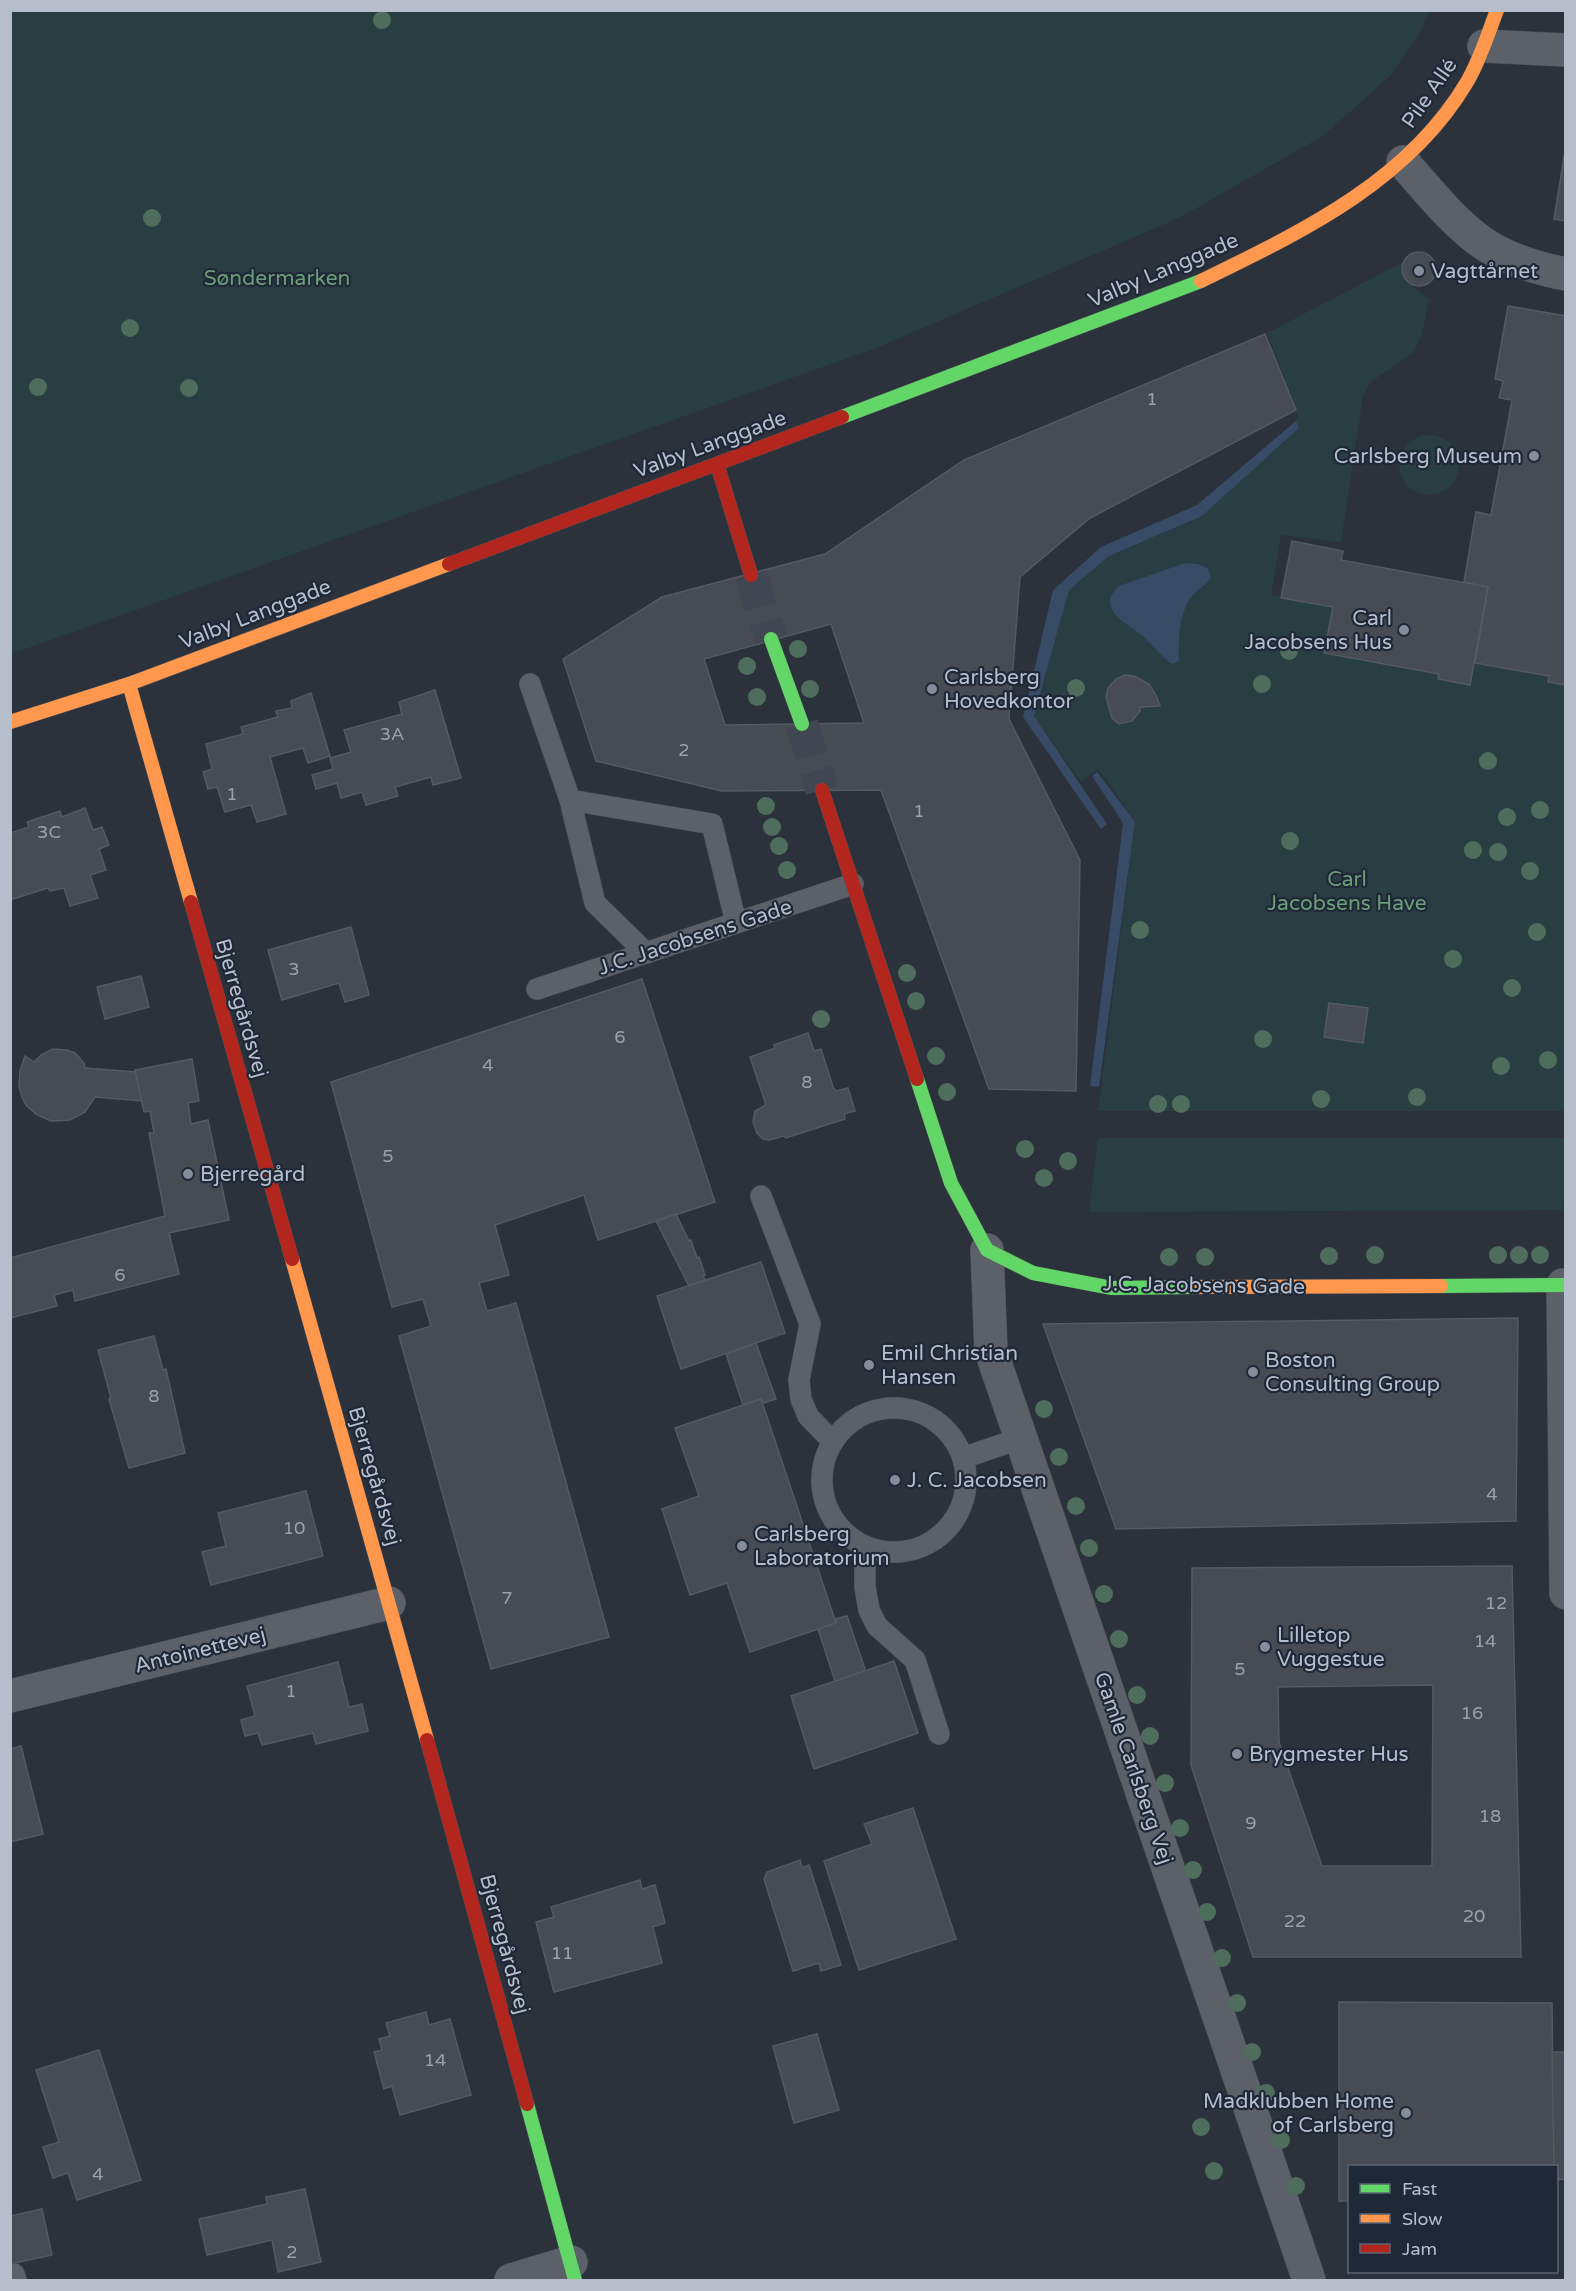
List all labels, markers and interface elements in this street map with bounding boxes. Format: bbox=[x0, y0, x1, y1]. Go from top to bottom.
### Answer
street label: Pile Allé bbox=[1396, 53, 1463, 133]
street label: Valby Langgade bbox=[1084, 228, 1242, 313]
place label: Vagttårnet bbox=[1431, 259, 1538, 284]
marker: Vagttårnet bbox=[1412, 264, 1426, 278]
park label: Søndermarken bbox=[204, 266, 350, 291]
house number: 1 bbox=[1146, 388, 1158, 410]
street label: Valby Langgade bbox=[631, 405, 790, 484]
place label: Carlsberg Museum bbox=[1334, 444, 1522, 469]
marker: Carlsberg Museum bbox=[1527, 449, 1541, 463]
street label: Valby Langgade bbox=[176, 574, 335, 655]
place label: Carl Jacobsens Hus bbox=[1245, 606, 1392, 655]
marker: Carl Jacobsens Hus bbox=[1397, 623, 1411, 637]
place label: Carlsberg Hovedkontor bbox=[944, 665, 1074, 714]
marker: Carlsberg Hovedkontor bbox=[925, 682, 939, 696]
house number: 3A bbox=[380, 723, 404, 745]
house number: 2 bbox=[678, 739, 690, 761]
house number: 1 bbox=[226, 783, 238, 805]
house number: 1 bbox=[913, 800, 925, 822]
house number: 3C bbox=[37, 821, 61, 843]
park label: Carl Jacobsens Have bbox=[1267, 867, 1427, 916]
street label: J.C. Jacobsens Gade bbox=[595, 894, 795, 981]
street label: Bjerregårdsvej bbox=[210, 936, 273, 1081]
house number: 3 bbox=[288, 958, 300, 980]
house number: 6 bbox=[614, 1026, 626, 1048]
house number: 4 bbox=[482, 1054, 494, 1076]
house number: 8 bbox=[801, 1071, 813, 1093]
house number: 5 bbox=[382, 1145, 394, 1167]
place label: Bjerregård bbox=[200, 1162, 305, 1187]
marker: Bjerregård bbox=[181, 1167, 195, 1181]
house number: 6 bbox=[114, 1264, 126, 1286]
street label: J.C. Jacobsens Gade bbox=[1103, 1271, 1305, 1300]
place label: Emil Christian Hansen bbox=[881, 1341, 1018, 1390]
place label: Boston Consulting Group bbox=[1265, 1348, 1440, 1397]
marker: Emil Christian Hansen bbox=[862, 1358, 876, 1372]
marker: Boston Consulting Group bbox=[1246, 1365, 1260, 1379]
house number: 8 bbox=[148, 1385, 160, 1407]
street label: Bjerregårdsvej bbox=[343, 1404, 406, 1549]
place label: J. C. Jacobsen bbox=[907, 1468, 1047, 1493]
marker: J. C. Jacobsen bbox=[888, 1473, 902, 1487]
house number: 4 bbox=[1486, 1483, 1498, 1505]
house number: 10 bbox=[283, 1517, 305, 1539]
place label: Carlsberg Laboratorium bbox=[754, 1522, 890, 1571]
marker: Carlsberg Laboratorium bbox=[735, 1539, 749, 1553]
house number: 7 bbox=[501, 1587, 513, 1609]
house number: 12 bbox=[1485, 1592, 1507, 1614]
street label: Antoinettevej bbox=[132, 1622, 268, 1679]
place label: Lilletop Vuggestue bbox=[1277, 1623, 1385, 1672]
house number: 14 bbox=[1474, 1630, 1496, 1652]
marker: Lilletop Vuggestue bbox=[1258, 1640, 1272, 1654]
house number: 5 bbox=[1234, 1658, 1246, 1680]
street label: Gamle Carlsberg Vej bbox=[1089, 1669, 1178, 1868]
house number: 1 bbox=[285, 1680, 297, 1702]
house number: 16 bbox=[1461, 1702, 1483, 1724]
place label: Brygmester Hus bbox=[1249, 1742, 1409, 1767]
marker: Brygmester Hus bbox=[1230, 1747, 1244, 1761]
house number: 18 bbox=[1479, 1805, 1501, 1827]
house number: 9 bbox=[1245, 1812, 1257, 1834]
street label: Bjerregårdsvej bbox=[474, 1872, 535, 2017]
house number: 20 bbox=[1463, 1905, 1485, 1927]
house number: 22 bbox=[1284, 1910, 1306, 1932]
house number: 11 bbox=[551, 1942, 573, 1964]
house number: 14 bbox=[424, 2049, 446, 2071]
place label: Madklubben Home of Carlsberg bbox=[1203, 2089, 1394, 2138]
marker: Madklubben Home of Carlsberg bbox=[1399, 2106, 1413, 2120]
house number: 4 bbox=[92, 2163, 104, 2185]
legend bbox=[1348, 2165, 1558, 2273]
text: Fast bbox=[1402, 2178, 1437, 2200]
text: Slow bbox=[1402, 2208, 1443, 2230]
text: Jam bbox=[1402, 2238, 1437, 2260]
house number: 2 bbox=[286, 2241, 298, 2263]

